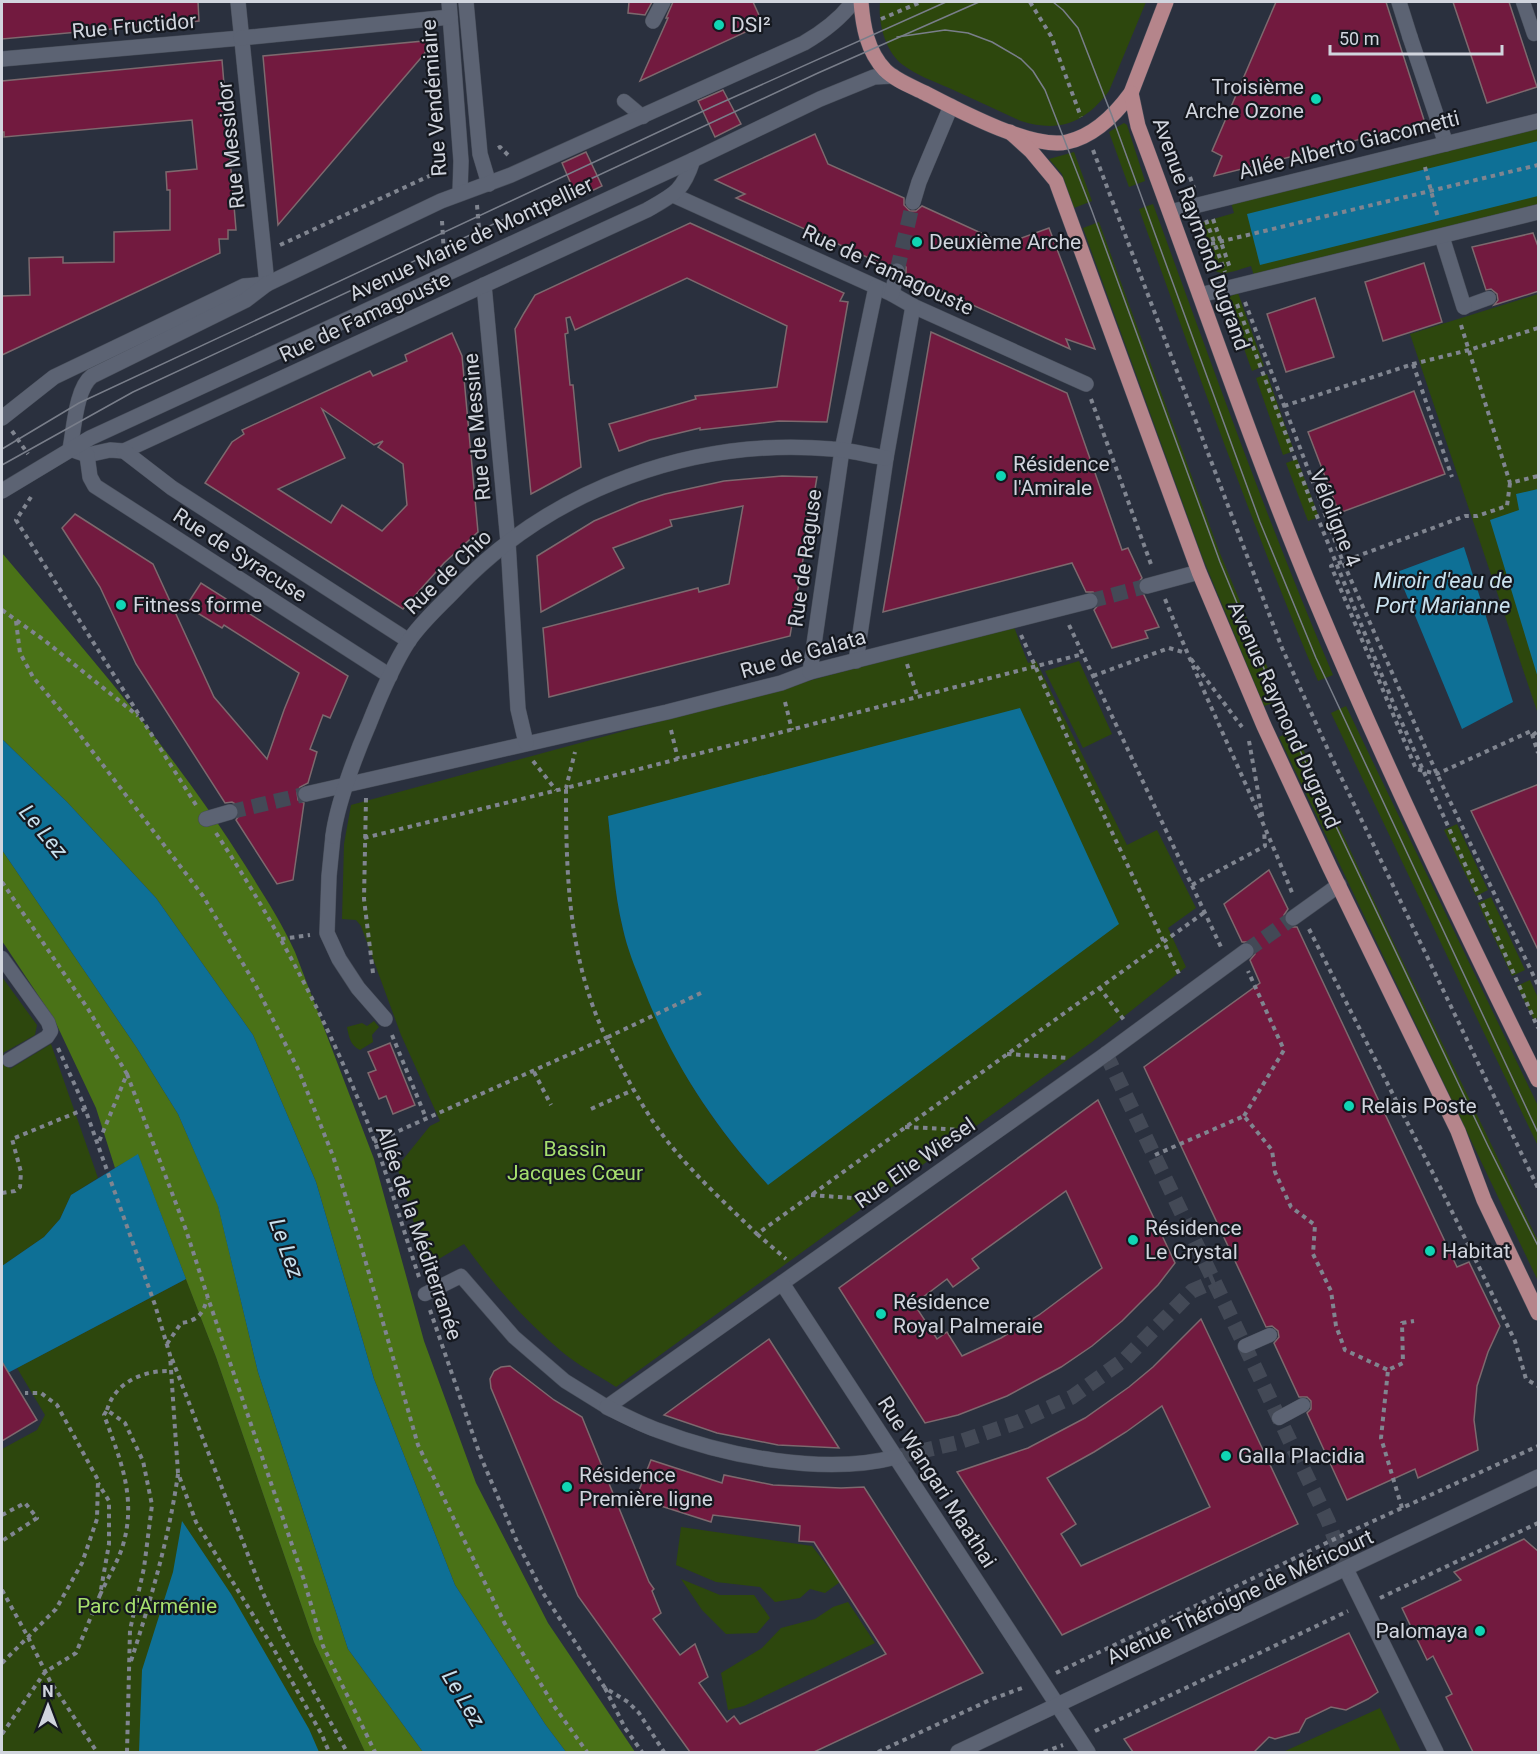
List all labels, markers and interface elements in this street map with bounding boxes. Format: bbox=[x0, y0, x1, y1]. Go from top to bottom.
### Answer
street label: Rue Fructidor bbox=[71, 9, 197, 43]
place label: DSI² bbox=[731, 13, 771, 37]
marker: DSI² bbox=[712, 18, 726, 32]
scale bar bbox=[1330, 18, 1502, 56]
street label: Rue Vendémiaire bbox=[417, 19, 451, 177]
text: 50 m bbox=[1339, 28, 1379, 49]
place label: Troisième Arche Ozone bbox=[1185, 75, 1304, 123]
street label: Rue Messidor bbox=[212, 80, 250, 210]
marker: Troisième Arche Ozone bbox=[1309, 92, 1323, 106]
street label: Allée Alberto Giacometti bbox=[1236, 106, 1462, 184]
street label: Avenue Raymond Dugrand bbox=[1148, 114, 1254, 354]
street label: Avenue Marie de Montpellier bbox=[346, 172, 596, 306]
street label: Rue de Famagouste bbox=[799, 220, 977, 320]
place label: Deuxième Arche bbox=[929, 230, 1081, 254]
marker: Deuxième Arche bbox=[910, 235, 924, 249]
street label: Rue de Famagouste bbox=[276, 267, 454, 367]
street label: Rue de Messine bbox=[459, 352, 495, 502]
place label: Résidence l'Amirale bbox=[1013, 452, 1110, 500]
street label: Véloligne 4 bbox=[1305, 466, 1365, 570]
marker: Résidence l'Amirale bbox=[994, 469, 1008, 483]
street label: Rue de Raguse bbox=[783, 488, 827, 628]
street label: Rue de Syracuse bbox=[169, 503, 311, 607]
street label: Rue de Chio bbox=[400, 525, 496, 619]
water label: Miroir d'eau de Port Marianne bbox=[1373, 568, 1513, 618]
place label: Fitness forme bbox=[133, 593, 262, 617]
marker: Fitness forme bbox=[114, 598, 128, 612]
street label: Avenue Raymond Dugrand bbox=[1223, 598, 1345, 832]
street label: Rue de Galata bbox=[737, 625, 869, 683]
water label: Le Lez bbox=[14, 800, 73, 863]
place label: Relais Poste bbox=[1361, 1094, 1477, 1118]
marker: Relais Poste bbox=[1342, 1099, 1356, 1113]
street label: Rue Elie Wiesel bbox=[850, 1113, 980, 1213]
street label: Allée de la Méditerranée bbox=[371, 1123, 467, 1343]
park label: Bassin Jacques Cœur bbox=[507, 1137, 643, 1185]
water label: Le Lez bbox=[264, 1215, 309, 1282]
place label: Résidence Le Crystal bbox=[1145, 1216, 1242, 1264]
marker: Résidence Le Crystal bbox=[1126, 1233, 1140, 1247]
place label: Habitat bbox=[1442, 1239, 1511, 1263]
marker: Habitat bbox=[1423, 1244, 1437, 1258]
place label: Résidence Royal Palmeraie bbox=[893, 1290, 1043, 1338]
marker: Résidence Royal Palmeraie bbox=[874, 1307, 888, 1321]
street label: Rue Wangari Maathai bbox=[873, 1392, 1001, 1572]
place label: Galla Placidia bbox=[1238, 1444, 1365, 1468]
marker: Galla Placidia bbox=[1219, 1449, 1233, 1463]
place label: Résidence Première ligne bbox=[579, 1463, 713, 1511]
marker: Résidence Première ligne bbox=[560, 1480, 574, 1494]
street label: Avenue Théroigne de Méricourt bbox=[1103, 1525, 1377, 1669]
park label: Parc d'Arménie bbox=[77, 1594, 217, 1618]
place label: Palomaya bbox=[1375, 1619, 1468, 1643]
marker: Palomaya bbox=[1473, 1624, 1487, 1638]
water label: Le Lez bbox=[437, 1665, 490, 1731]
north arrow bbox=[18, 1676, 78, 1736]
text: N bbox=[42, 1682, 54, 1701]

